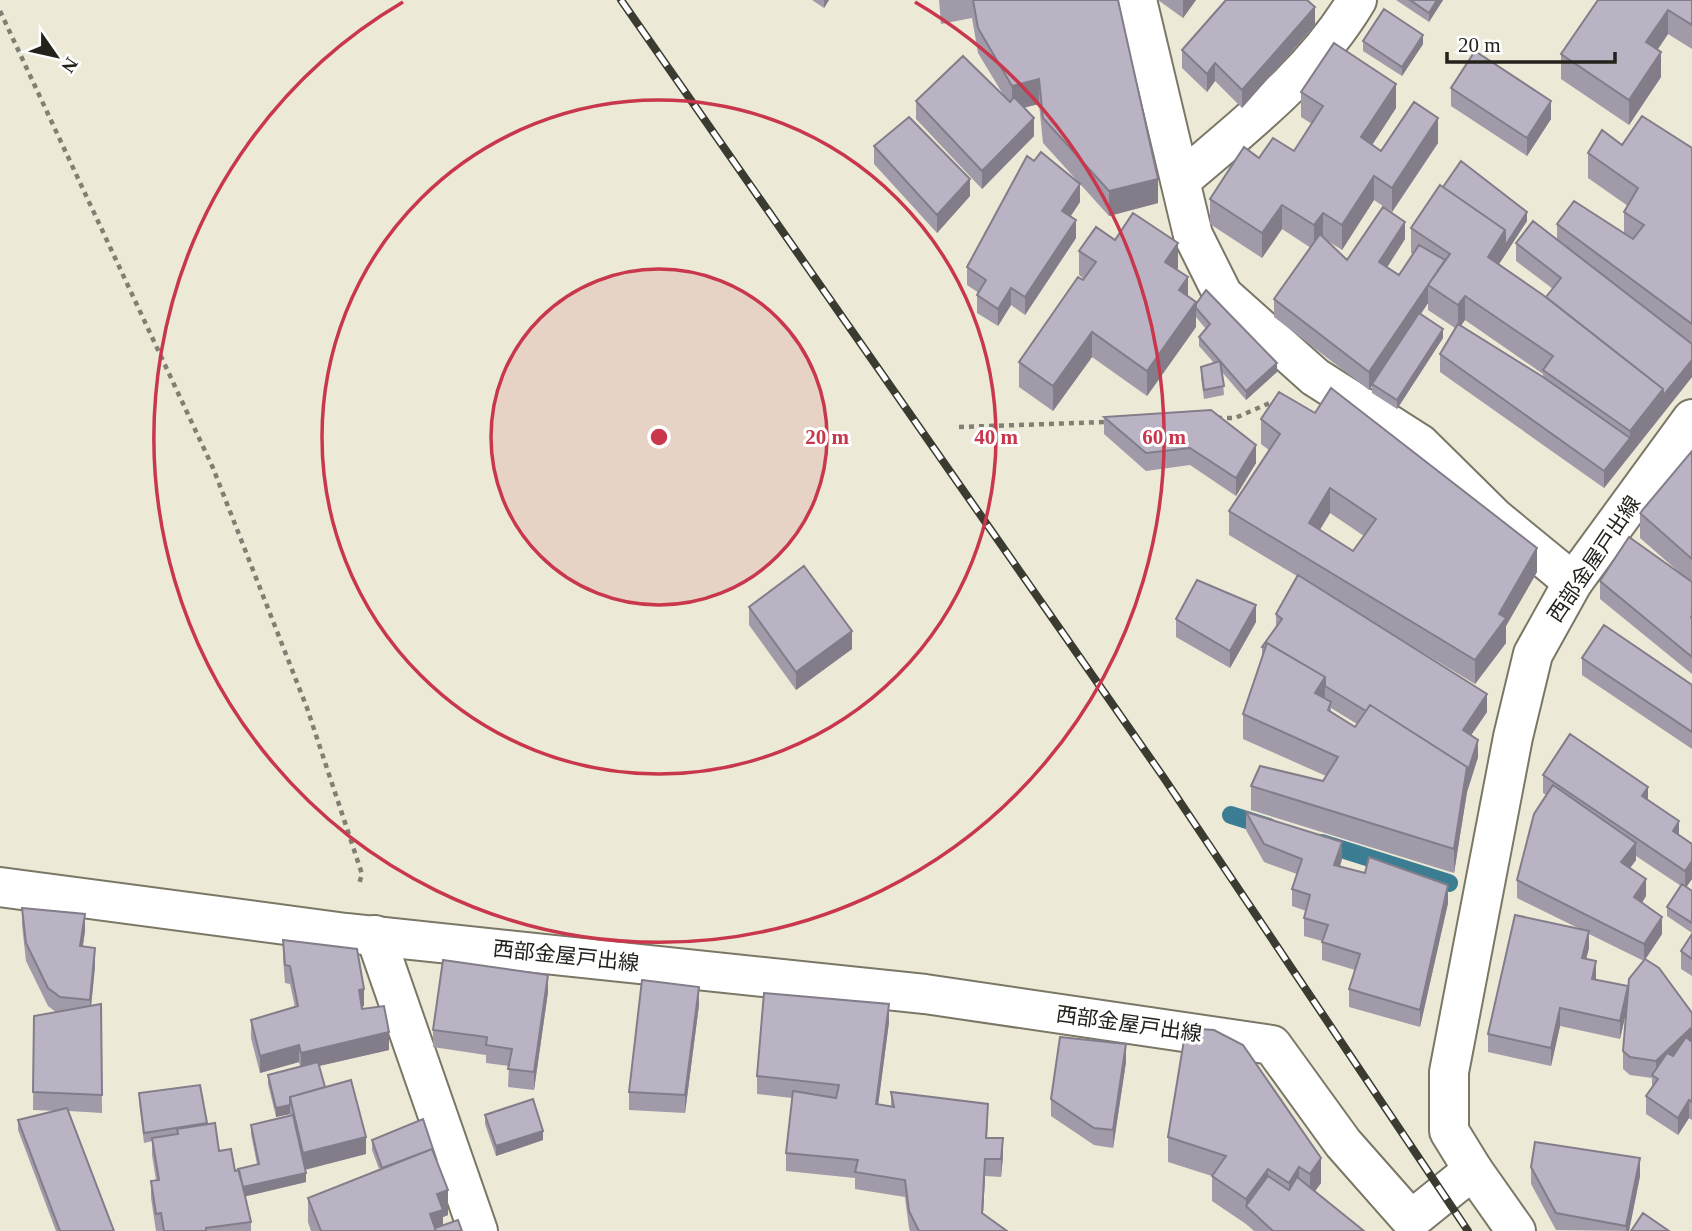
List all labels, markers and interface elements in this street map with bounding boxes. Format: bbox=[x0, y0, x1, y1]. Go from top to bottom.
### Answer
north arrow bbox=[21, 21, 91, 91]
scale bar bbox=[1447, 21, 1615, 65]
text: 20 m bbox=[1458, 33, 1501, 57]
text: N bbox=[57, 54, 82, 77]
centre of rings bbox=[647, 425, 671, 449]
text: 20 m bbox=[805, 425, 849, 449]
text: 40 m bbox=[974, 425, 1018, 449]
text: 60 m bbox=[1142, 425, 1186, 449]
street label: 西部金屋戸出線 bbox=[1543, 491, 1645, 627]
street label: 西部金屋戸出線 bbox=[492, 936, 640, 976]
street label: 西部金屋戸出線 bbox=[1055, 1002, 1203, 1046]

